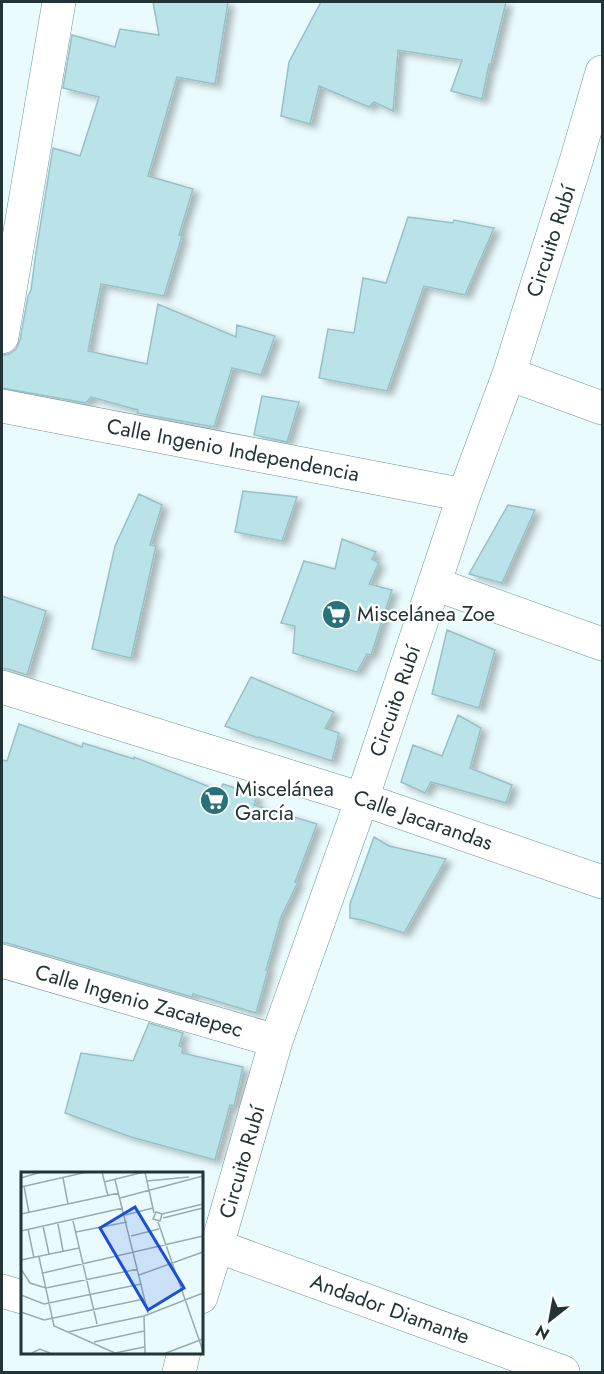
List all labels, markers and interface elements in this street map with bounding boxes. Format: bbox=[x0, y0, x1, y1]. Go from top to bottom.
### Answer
street label: Circuito Rubí bbox=[519, 180, 584, 301]
street label: Calle Ingenio Independencia bbox=[104, 411, 362, 489]
supermarket icon: Miscelánea Zoe bbox=[320, 598, 352, 630]
place label: Miscelánea Zoe bbox=[357, 599, 495, 629]
street label: Circuito Rubí bbox=[362, 640, 429, 761]
place label: Miscelánea García bbox=[235, 774, 334, 828]
street label: Calle Jacarandas bbox=[349, 782, 497, 858]
supermarket icon: Miscelánea García bbox=[198, 785, 230, 817]
street label: Calle Ingenio Zacatepec bbox=[32, 957, 246, 1045]
street label: Circuito Rubí bbox=[212, 1101, 273, 1222]
inset map bbox=[21, 1172, 202, 1353]
street label: Andador Diamante bbox=[306, 1266, 474, 1352]
north arrow bbox=[520, 1290, 580, 1350]
text: N bbox=[531, 1319, 554, 1346]

